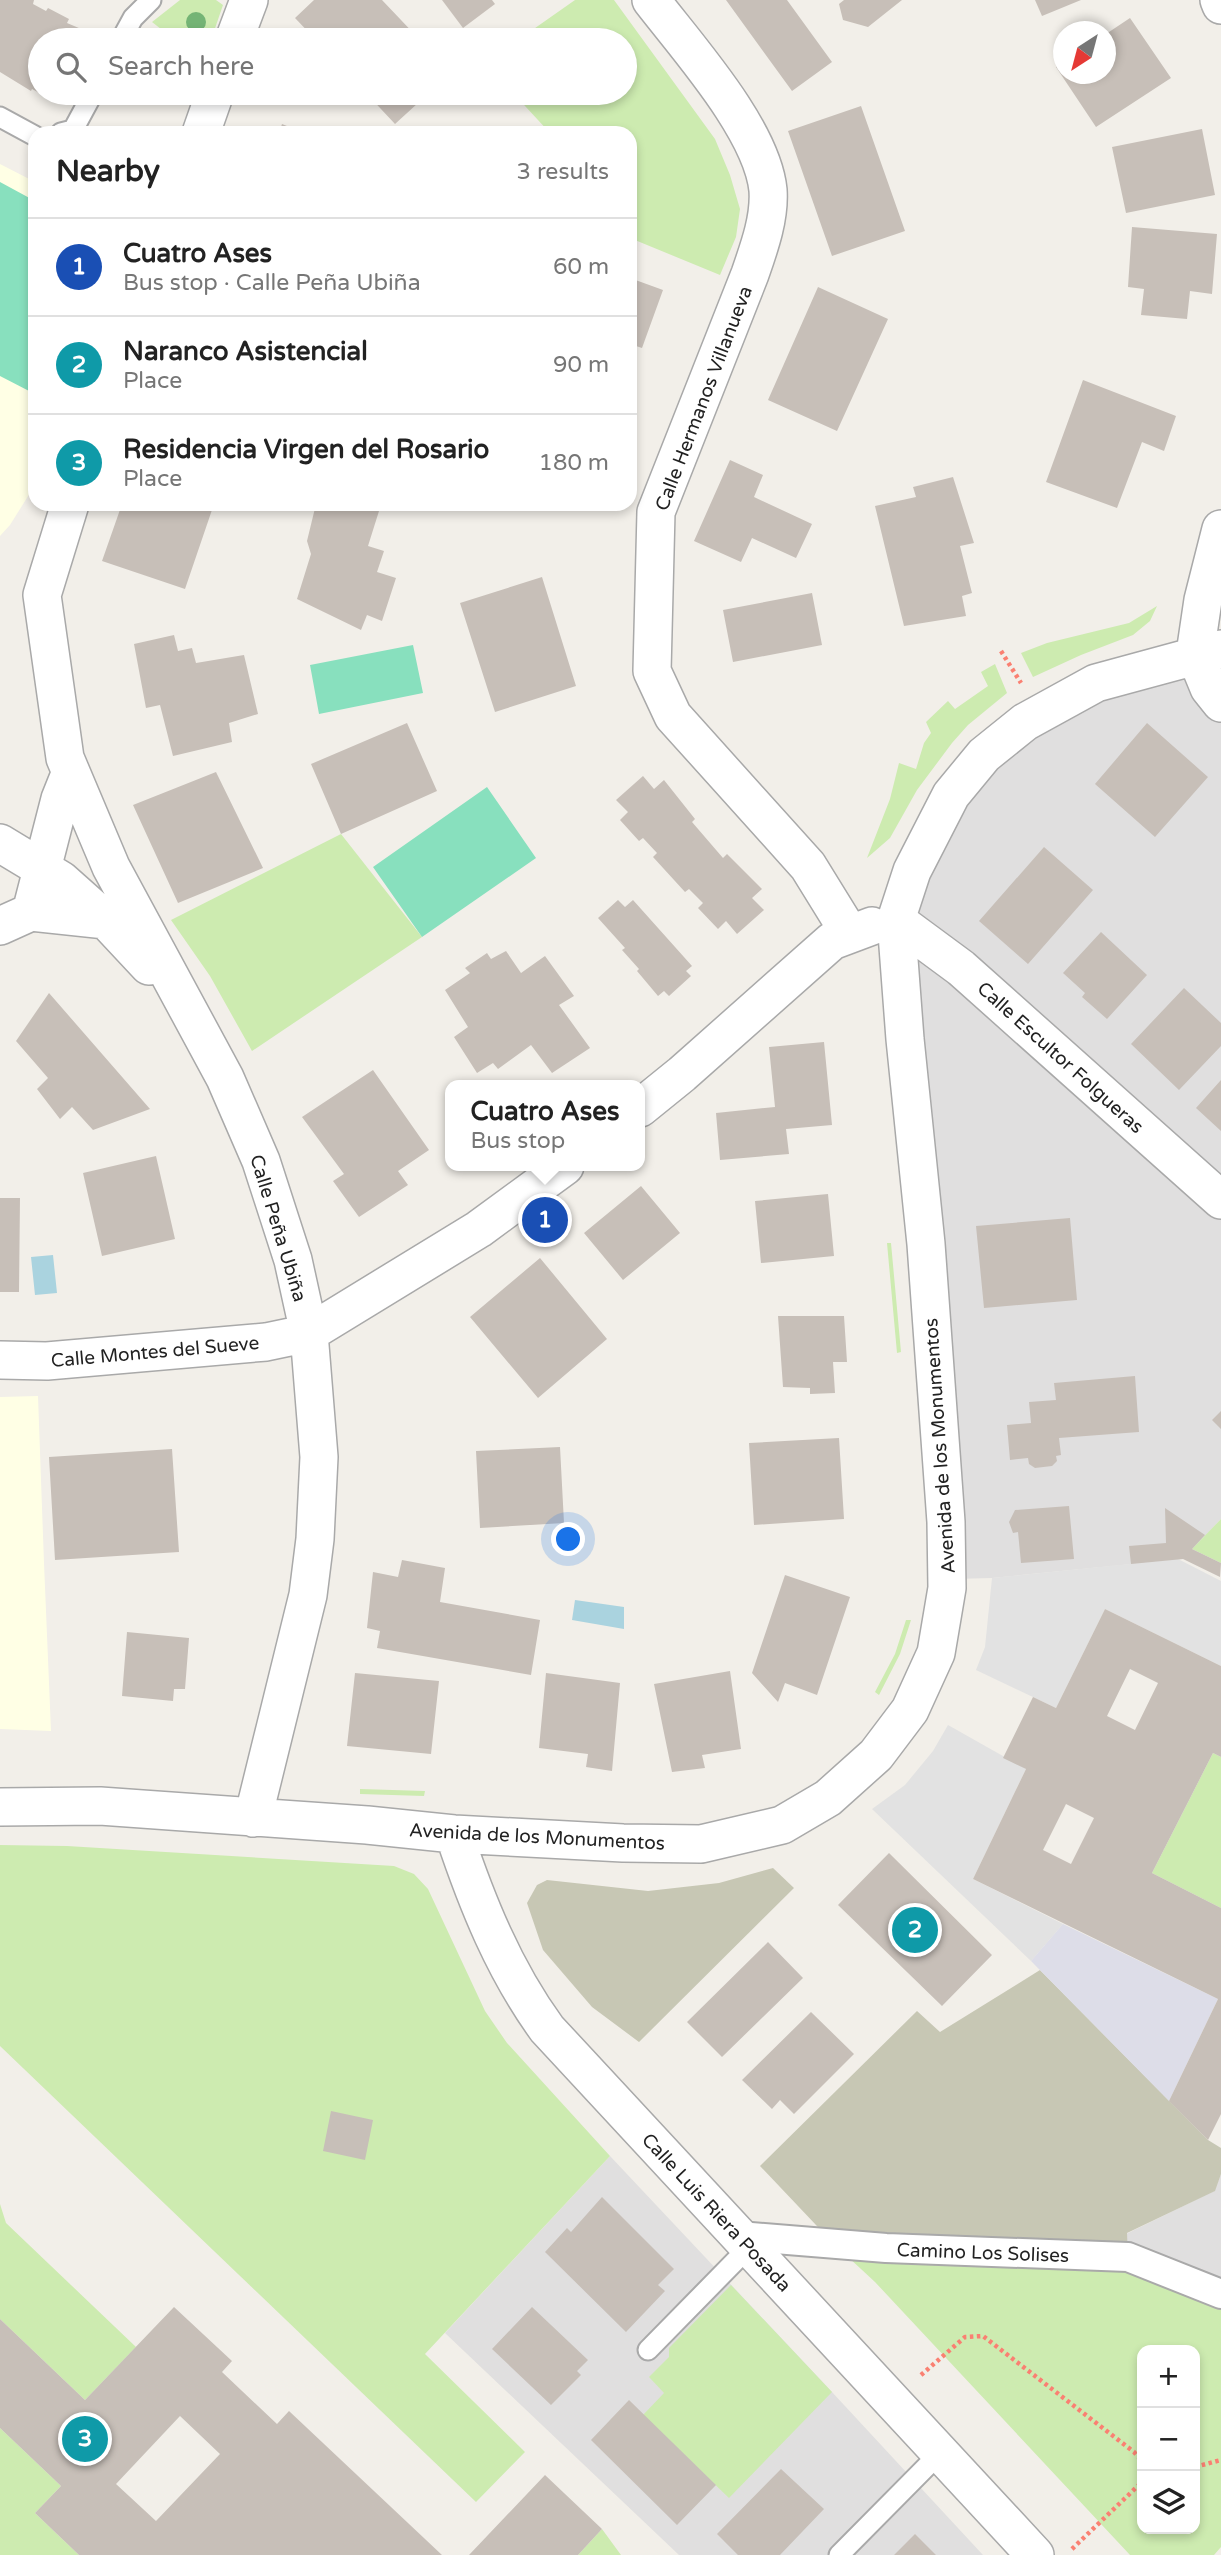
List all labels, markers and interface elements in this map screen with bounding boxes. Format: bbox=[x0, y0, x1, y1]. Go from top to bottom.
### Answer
north arrow bbox=[1053, 21, 1116, 84]
search box bbox=[28, 28, 637, 105]
icon: search bbox=[52, 48, 90, 86]
text: Search here bbox=[108, 51, 254, 82]
text: Nearby bbox=[56, 153, 160, 190]
text: 3 results bbox=[516, 158, 609, 186]
text: Cuatro Ases bbox=[123, 238, 272, 269]
text: 1 bbox=[72, 253, 86, 281]
text: 60 m bbox=[553, 253, 609, 281]
text: Bus stop · Calle Peña Ubiña bbox=[123, 269, 421, 297]
street label: Calle Hermanos Villanueva bbox=[651, 283, 757, 514]
text: Naranco Asistencial bbox=[123, 336, 368, 367]
text: 2 bbox=[72, 351, 86, 379]
text: 90 m bbox=[553, 351, 609, 379]
text: Place bbox=[123, 367, 182, 395]
text: Residencia Virgen del Rosario bbox=[123, 434, 489, 465]
text: 3 bbox=[72, 449, 86, 477]
text: 180 m bbox=[539, 449, 609, 477]
text: Place bbox=[123, 465, 182, 493]
street label: Calle Escultor Folgueras bbox=[973, 977, 1148, 1138]
popup bbox=[445, 1080, 645, 1171]
text: Cuatro Ases bbox=[470, 1096, 620, 1127]
text: Bus stop bbox=[470, 1127, 565, 1155]
street label: Calle Peña Ubiña bbox=[245, 1152, 311, 1304]
pin: 1 bbox=[522, 1194, 568, 1246]
street label: Avenida de los Monumentos bbox=[920, 1317, 960, 1574]
street label: Calle Montes del Sueve bbox=[50, 1332, 260, 1372]
your location bbox=[551, 1522, 585, 1556]
street label: Avenida de los Monumentos bbox=[408, 1819, 665, 1855]
pin: 2 bbox=[892, 1904, 938, 1956]
street label: Calle Luis Riera Posada bbox=[637, 2129, 796, 2297]
street label: Camino Los Solises bbox=[896, 2239, 1069, 2267]
map controls bbox=[1137, 2345, 1200, 2534]
button: + bbox=[1137, 2345, 1200, 2408]
button: − bbox=[1137, 2408, 1200, 2471]
pin: 3 bbox=[62, 2413, 108, 2465]
button: layers bbox=[1137, 2471, 1200, 2534]

